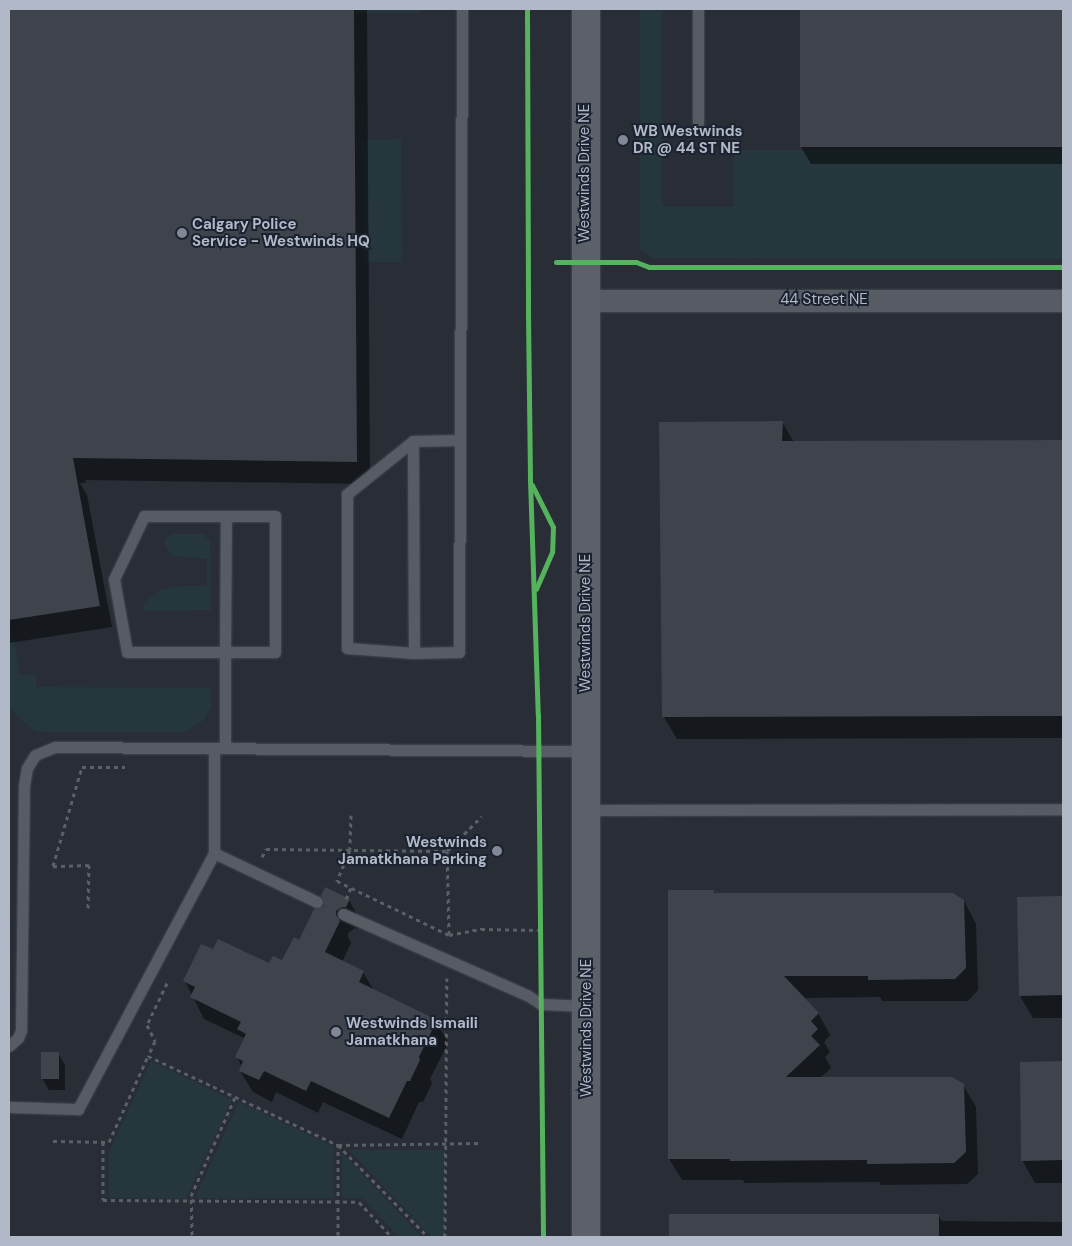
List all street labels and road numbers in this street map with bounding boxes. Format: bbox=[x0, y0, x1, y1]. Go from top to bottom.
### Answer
street label: Westwinds Drive NE bbox=[576, 104, 594, 242]
street label: 44 Street NE bbox=[780, 291, 868, 309]
street label: Westwinds Drive NE bbox=[577, 554, 595, 692]
street label: Westwinds Drive NE bbox=[578, 959, 596, 1097]

